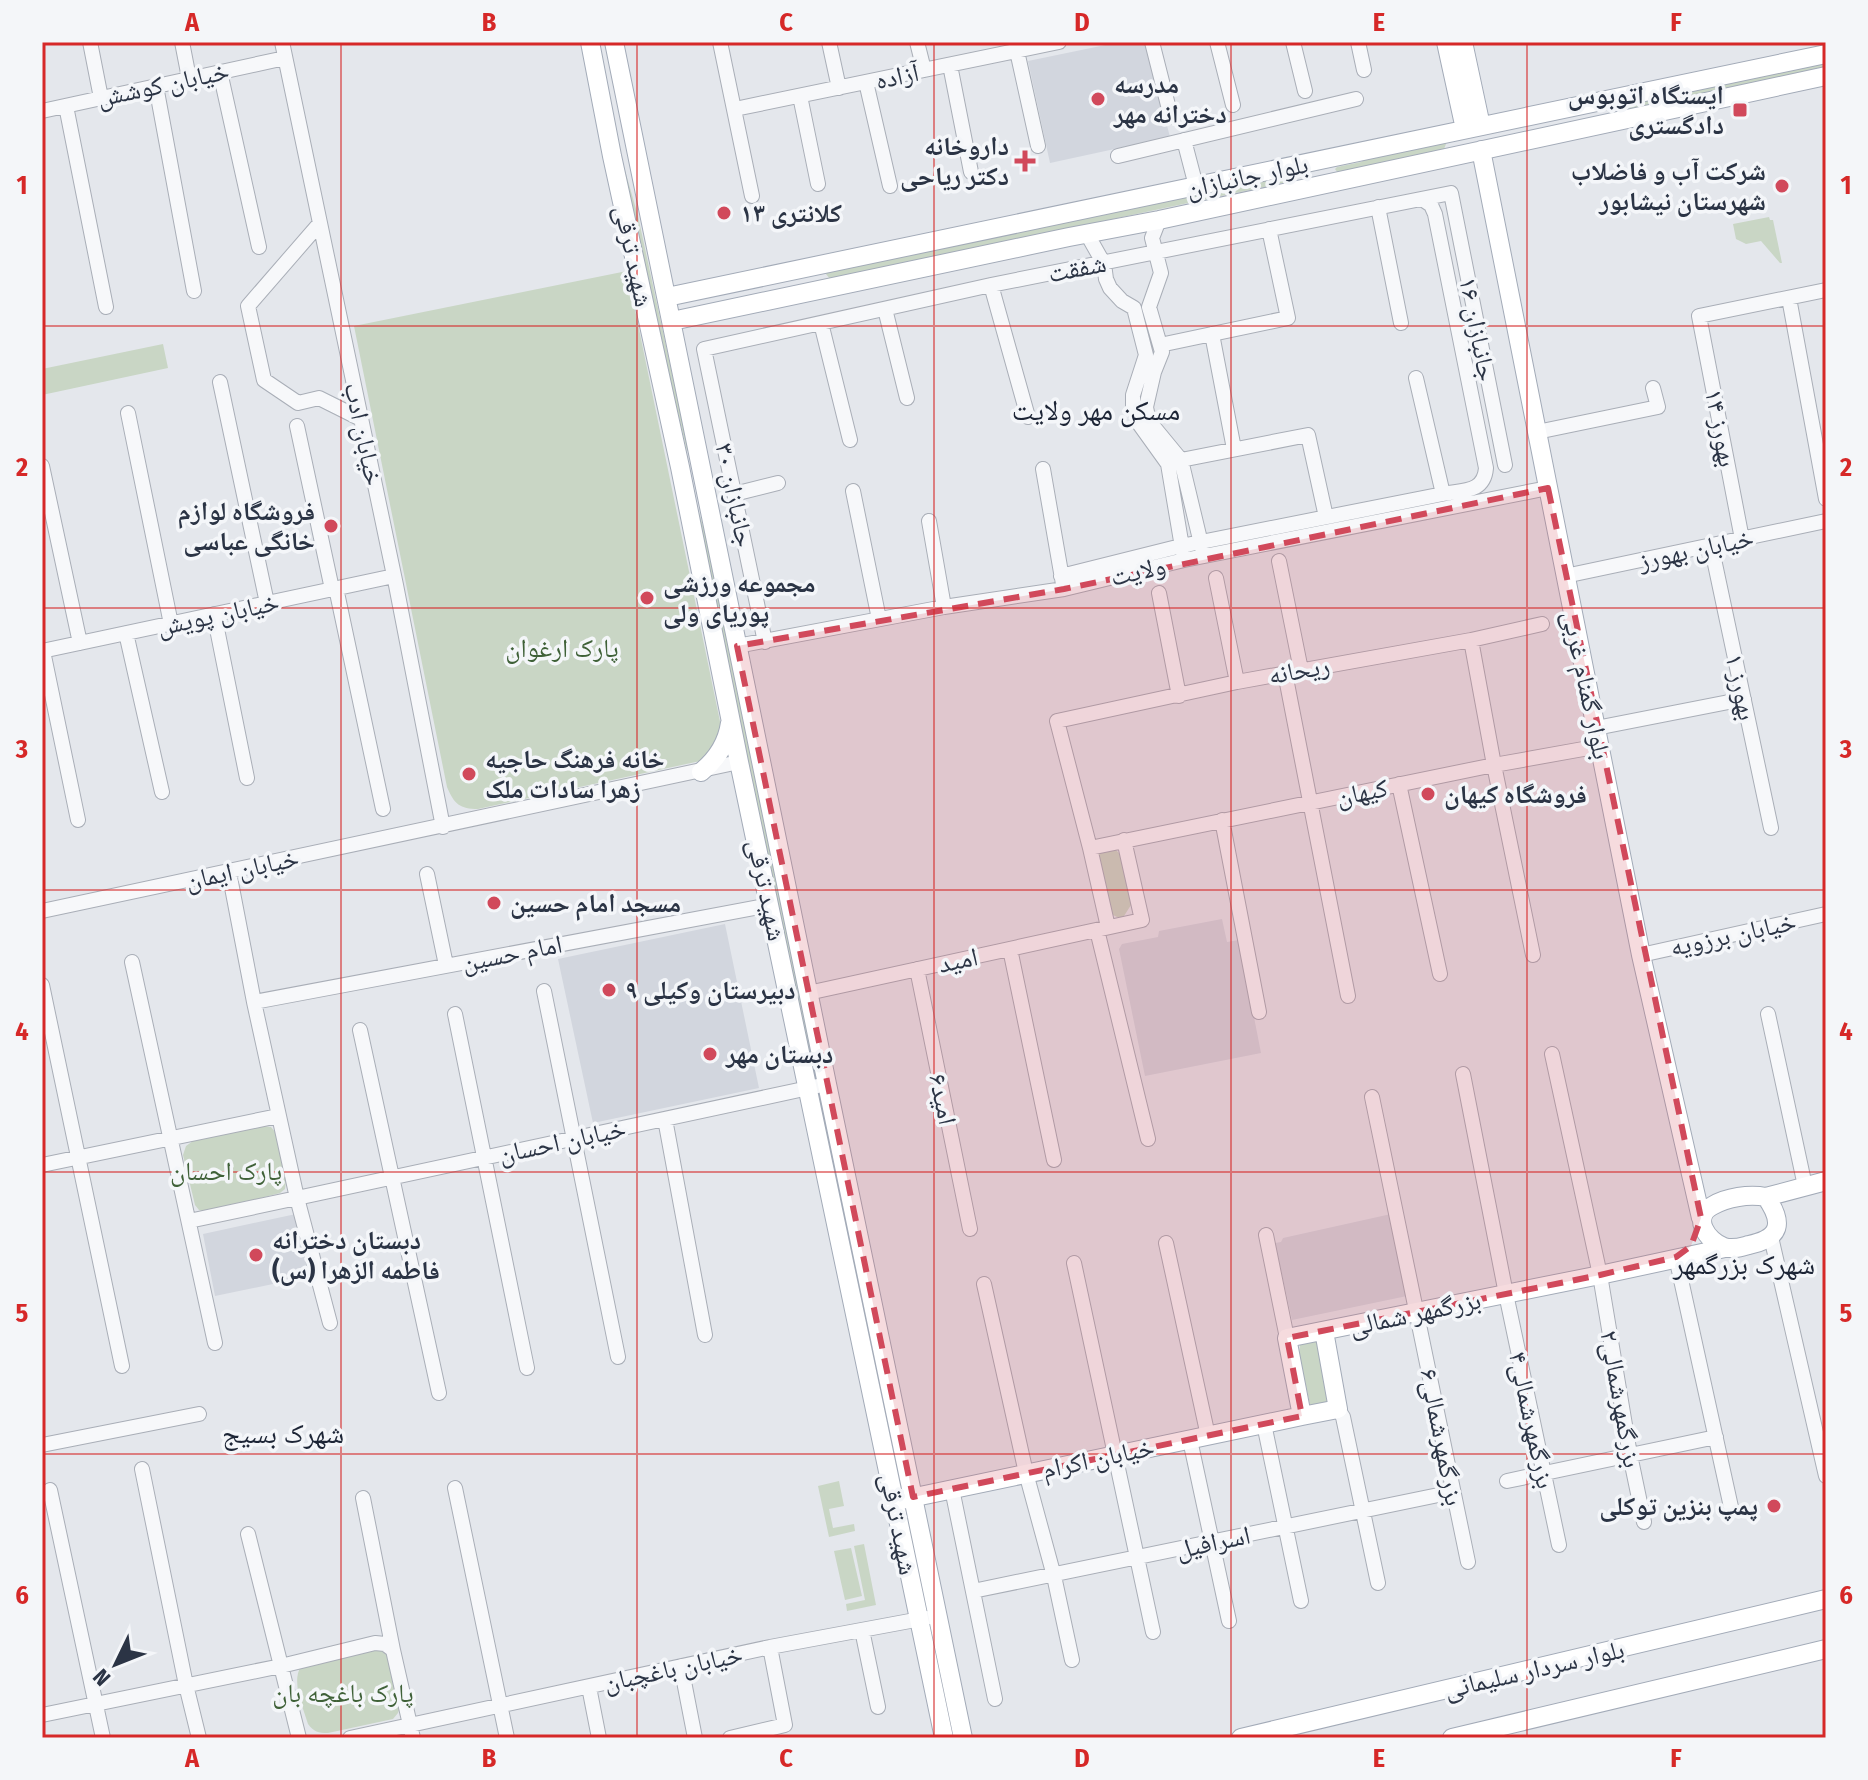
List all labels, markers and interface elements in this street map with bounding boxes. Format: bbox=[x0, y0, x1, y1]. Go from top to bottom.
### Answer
text: A bbox=[184, 7, 200, 38]
text: B bbox=[482, 7, 497, 38]
text: C bbox=[779, 7, 793, 38]
text: D bbox=[1074, 7, 1090, 38]
text: E bbox=[1373, 7, 1385, 38]
text: F bbox=[1670, 7, 1682, 38]
street label: خیابان کوشش bbox=[94, 55, 232, 114]
street label: آزاده bbox=[872, 56, 923, 96]
place label: مدرسه دخترانه مهر bbox=[1113, 69, 1227, 130]
place label: ایستگاه اتوبوس دادگستری bbox=[1568, 80, 1724, 141]
marker: مدرسه دخترانه مهر bbox=[1089, 90, 1107, 108]
marker: ایستگاه اتوبوس دادگستری bbox=[1731, 101, 1749, 119]
place label: داروخانه دکتر ریاحی bbox=[900, 131, 1009, 192]
street label: بلوار جانبازان bbox=[1183, 148, 1311, 205]
marker: داروخانه دکتر ریاحی bbox=[1016, 152, 1034, 170]
place label: شرکت آب و فاضلاب شهرستان نیشابور bbox=[1571, 156, 1766, 217]
text: 1 bbox=[17, 170, 28, 201]
text: 1 bbox=[1841, 170, 1852, 201]
marker: شرکت آب و فاضلاب شهرستان نیشابور bbox=[1773, 177, 1791, 195]
place label: کلانتری ۱۳ bbox=[740, 198, 843, 229]
street label: شهید ترقی bbox=[608, 202, 659, 310]
marker: کلانتری ۱۳ bbox=[715, 204, 733, 222]
street label: شفقت bbox=[1045, 248, 1109, 289]
street label: جانبازان ۱۶ bbox=[1452, 274, 1503, 384]
street label: خیابان ادب bbox=[337, 380, 390, 488]
street label: بهورز ۱۴ bbox=[1698, 386, 1743, 470]
district label: مسکن مهر ولایت bbox=[1012, 394, 1180, 428]
street label: جانبازان ۳۰ bbox=[708, 440, 761, 550]
text: 2 bbox=[15, 452, 28, 483]
text: 2 bbox=[1839, 452, 1852, 483]
place label: فروشگاه لوازم خانگی عباسی bbox=[178, 496, 315, 557]
marker: فروشگاه لوازم خانگی عباسی bbox=[322, 517, 340, 535]
street label: خیابان بهورز bbox=[1635, 522, 1756, 577]
street label: ولایت bbox=[1107, 550, 1169, 593]
place label: مجموعه ورزشی پوریای ولی bbox=[663, 568, 815, 629]
street label: خیابان پویش bbox=[154, 586, 282, 643]
marker: مجموعه ورزشی پوریای ولی bbox=[638, 589, 656, 607]
street label: بلوار گمنام غربی bbox=[1554, 608, 1617, 763]
park label: پارک ارغوان bbox=[505, 633, 619, 664]
street label: ریحانه bbox=[1266, 650, 1332, 691]
street label: بهورز ۱ bbox=[1718, 651, 1763, 723]
text: 3 bbox=[15, 734, 28, 765]
text: 3 bbox=[1839, 734, 1852, 765]
place label: خانه فرهنگ حاجیه زهرا سادات ملک bbox=[485, 744, 665, 805]
marker: خانه فرهنگ حاجیه زهرا سادات ملک bbox=[460, 765, 478, 783]
street label: کیهان bbox=[1334, 772, 1391, 813]
place label: فروشگاه کیهان bbox=[1444, 779, 1587, 810]
marker: فروشگاه کیهان bbox=[1419, 785, 1437, 803]
street label: شهید ترقی bbox=[741, 836, 792, 944]
street label: خیابان ایمان bbox=[183, 842, 302, 897]
place label: مسجد امام حسین bbox=[510, 888, 681, 921]
marker: مسجد امام حسین bbox=[485, 894, 503, 912]
street label: خیابان برزویه bbox=[1667, 906, 1799, 963]
street label: امام حسین bbox=[459, 929, 565, 980]
street label: امید bbox=[935, 941, 981, 980]
place label: دبیرستان وکیلی ۹ bbox=[625, 975, 795, 1006]
marker: دبیرستان وکیلی ۹ bbox=[600, 981, 618, 999]
text: 4 bbox=[15, 1016, 29, 1047]
text: 4 bbox=[1839, 1016, 1853, 1047]
place label: دبستان مهر bbox=[725, 1039, 833, 1070]
marker: دبستان مهر bbox=[701, 1045, 719, 1063]
street label: امید۶ bbox=[922, 1071, 963, 1127]
street label: خیابان احسان bbox=[496, 1113, 629, 1170]
park label: پارک احسان bbox=[170, 1156, 282, 1187]
place label: دبستان دخترانه فاطمه الزهرا (س) bbox=[272, 1225, 440, 1286]
marker: دبستان دخترانه فاطمه الزهرا (س) bbox=[247, 1246, 265, 1264]
district label: شهرک بزرگمهر bbox=[1672, 1248, 1815, 1281]
street label: بزرگمهر شمالی bbox=[1347, 1284, 1484, 1343]
text: 5 bbox=[16, 1298, 29, 1329]
text: 5 bbox=[1840, 1298, 1853, 1329]
street label: بزرگمهرشمالی۲ bbox=[1593, 1328, 1648, 1470]
street label: بزرگمهرشمالی۴ bbox=[1502, 1349, 1561, 1491]
street label: بزرگمهرشمالی۶ bbox=[1413, 1366, 1470, 1508]
district label: شهرک بسیج bbox=[222, 1417, 344, 1451]
street label: خیابان اکرام bbox=[1039, 1431, 1157, 1487]
street label: شهید ترقی bbox=[873, 1471, 924, 1578]
place label: پمپ بنزین توکلی bbox=[1599, 1491, 1758, 1522]
marker: پمپ بنزین توکلی bbox=[1765, 1497, 1783, 1515]
street label: اسرافیل bbox=[1173, 1519, 1253, 1566]
text: 6 bbox=[15, 1580, 29, 1611]
text: 6 bbox=[1839, 1580, 1853, 1611]
north arrow bbox=[76, 1624, 156, 1704]
street label: بلوار سردار سلیمانی bbox=[1441, 1634, 1627, 1705]
street label: خیابان باغچبان bbox=[601, 1639, 745, 1698]
text: N bbox=[87, 1663, 116, 1691]
park label: پارک باغچه بان bbox=[272, 1678, 414, 1709]
text: A bbox=[184, 1743, 200, 1774]
text: B bbox=[482, 1743, 497, 1774]
text: C bbox=[779, 1743, 793, 1774]
text: D bbox=[1074, 1743, 1090, 1774]
text: E bbox=[1373, 1743, 1385, 1774]
text: F bbox=[1670, 1743, 1682, 1774]

